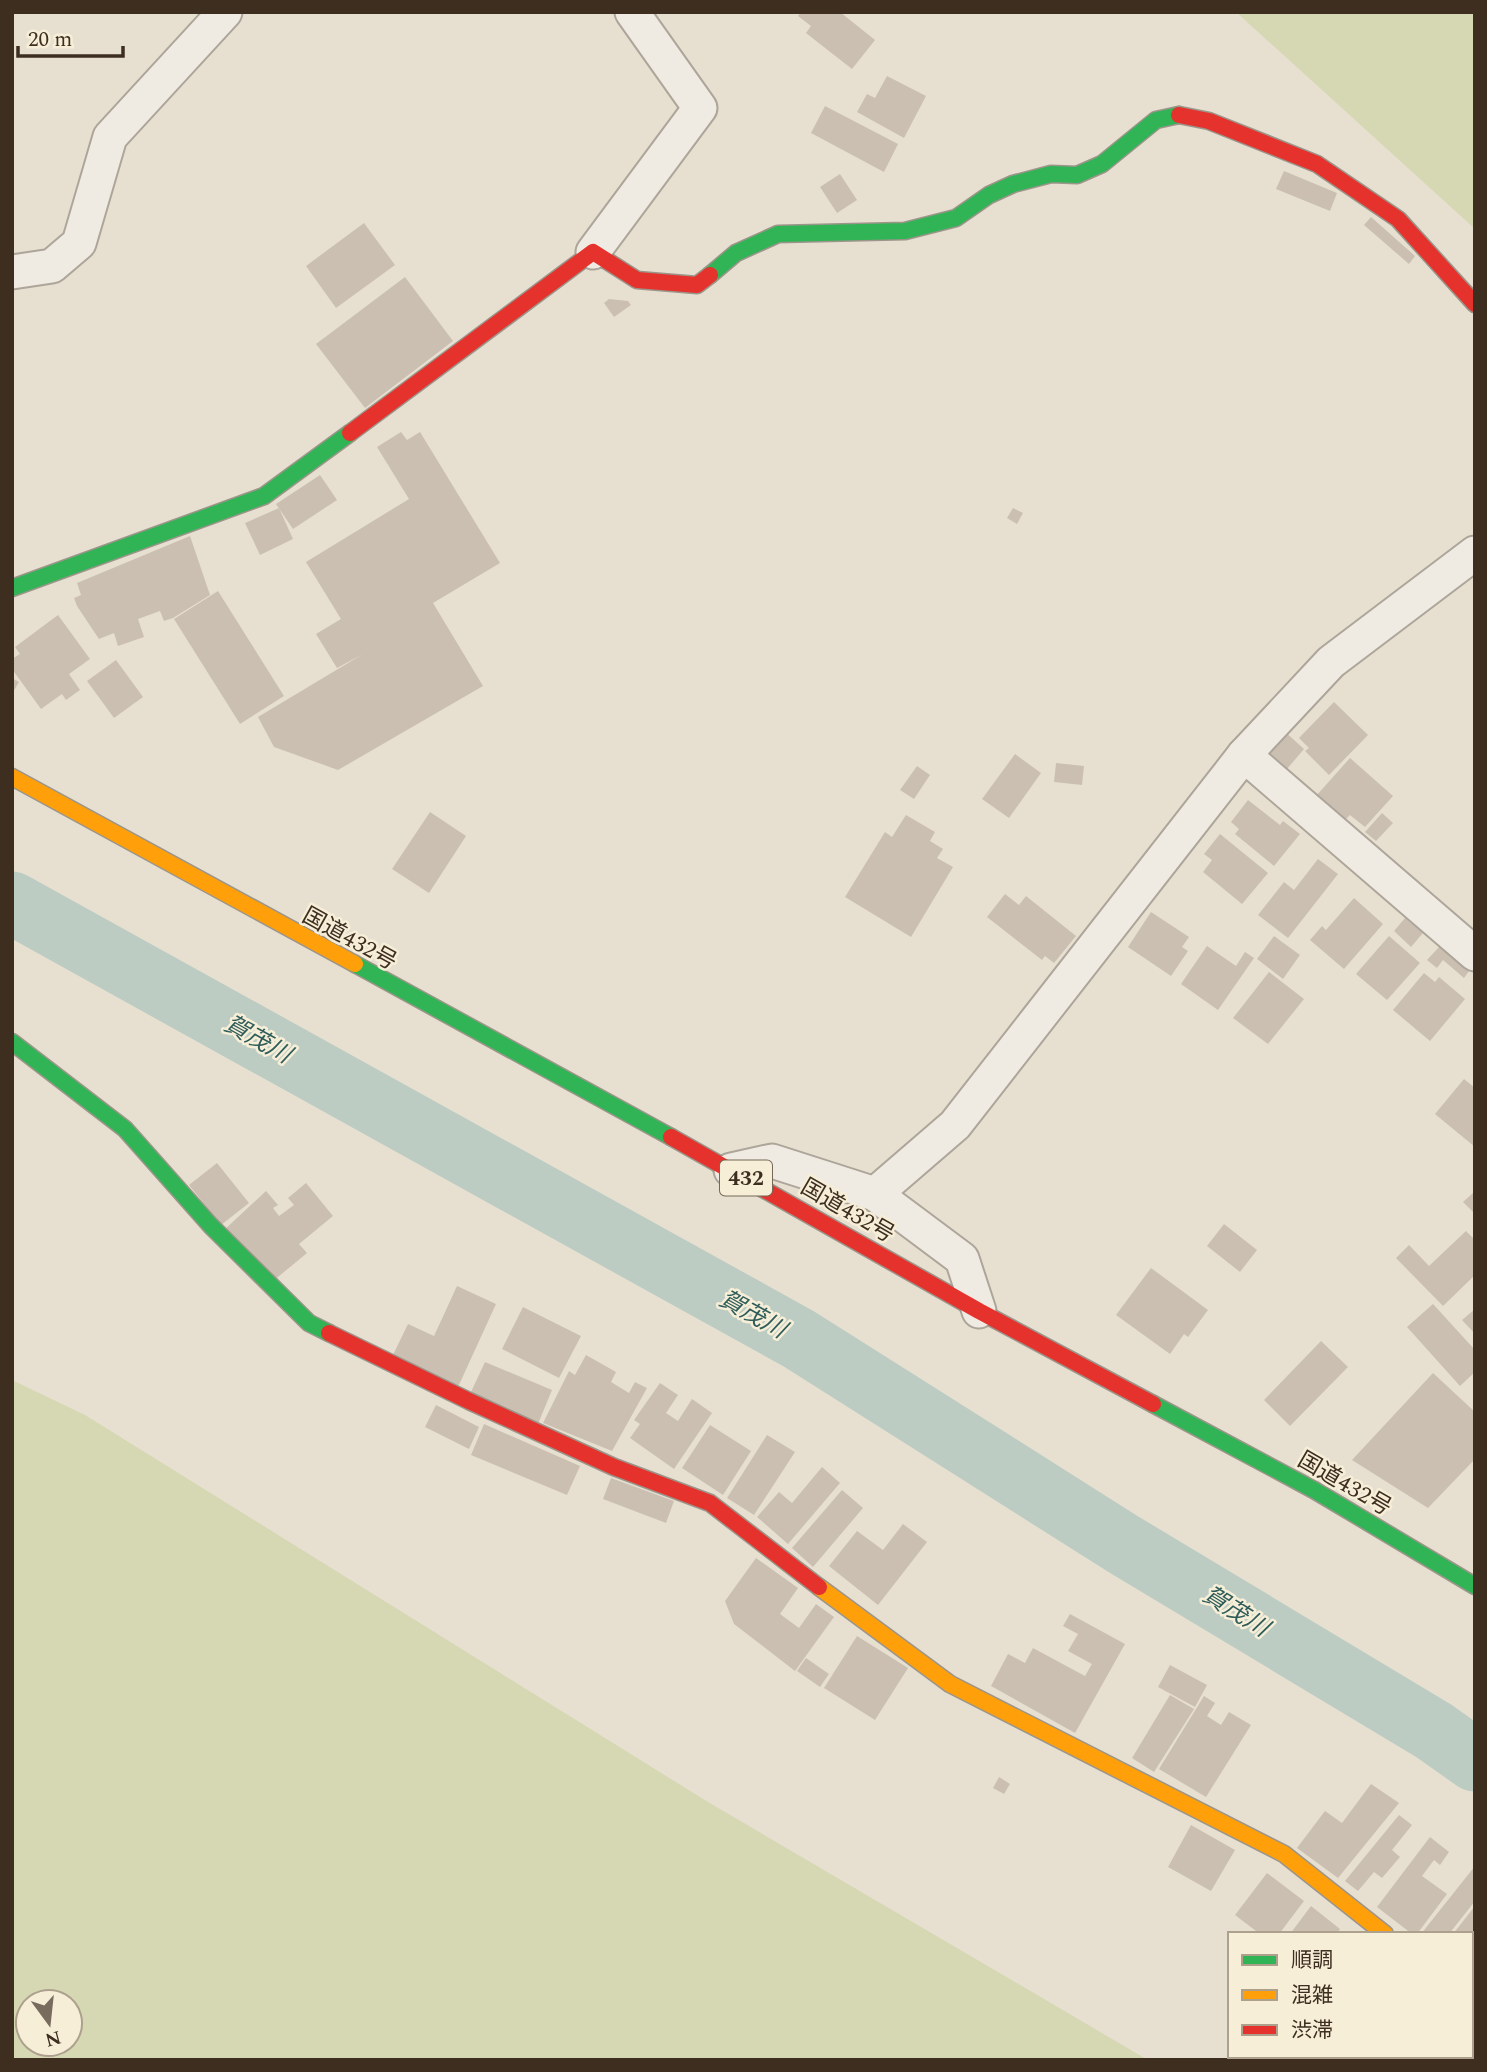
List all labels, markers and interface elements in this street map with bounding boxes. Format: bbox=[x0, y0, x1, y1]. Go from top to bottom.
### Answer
scale bar bbox=[18, 14, 122, 58]
text: 20 m bbox=[28, 24, 72, 56]
street label: 国道432号 bbox=[296, 899, 403, 980]
water label: 賀茂川 bbox=[217, 1007, 300, 1075]
road number: 432 bbox=[720, 1160, 772, 1196]
street label: 国道432号 bbox=[794, 1170, 901, 1252]
water label: 賀茂川 bbox=[712, 1282, 795, 1350]
street label: 国道432号 bbox=[1291, 1443, 1398, 1525]
water label: 賀茂川 bbox=[1195, 1578, 1278, 1648]
legend bbox=[1228, 1932, 1473, 2058]
text: 順調 bbox=[1291, 1945, 1333, 1977]
text: 混雑 bbox=[1291, 1980, 1333, 2012]
north arrow bbox=[14, 1988, 84, 2058]
text: 渋滞 bbox=[1291, 2015, 1333, 2047]
text: N bbox=[42, 2022, 64, 2054]

